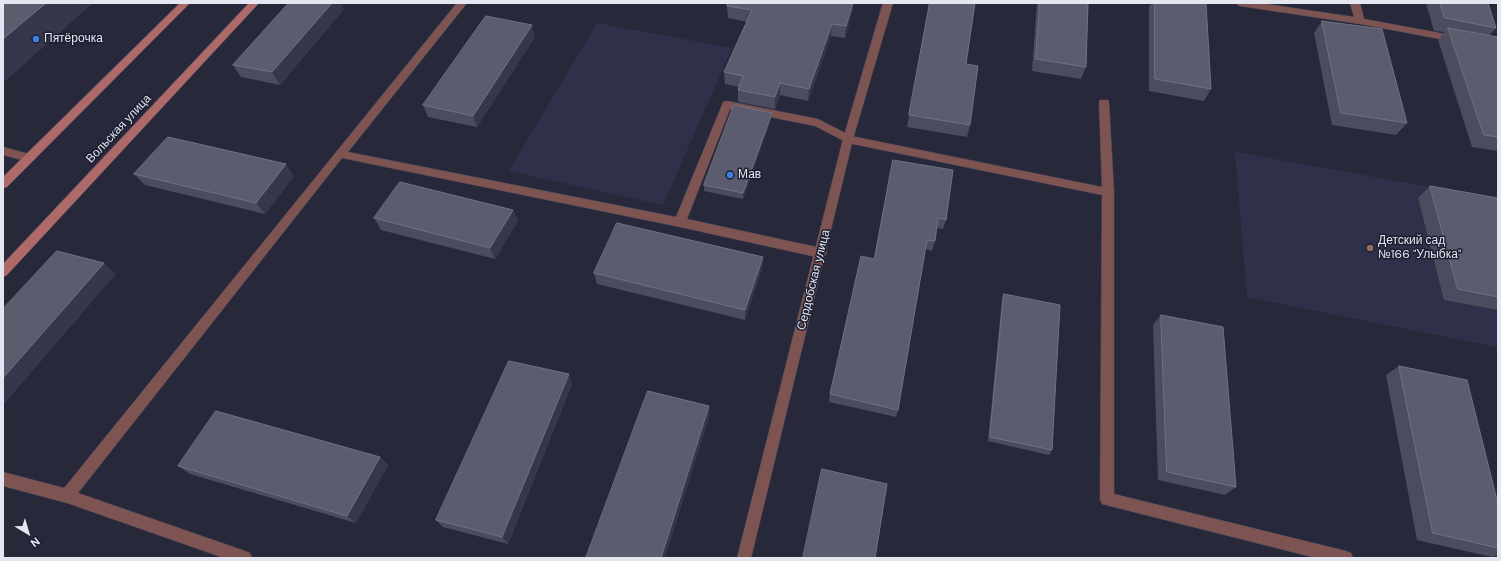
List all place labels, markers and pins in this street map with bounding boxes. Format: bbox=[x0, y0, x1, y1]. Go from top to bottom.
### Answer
place label: Пятёрочка bbox=[44, 32, 103, 46]
marker: Пятёрочка bbox=[31, 34, 41, 44]
place label: Мав bbox=[738, 168, 761, 182]
marker: Мав bbox=[725, 170, 735, 180]
place label: Детский сад №166 "Улыбка" bbox=[1378, 234, 1461, 262]
marker: Детский сад №166 "Улыбка" bbox=[1365, 243, 1375, 253]

